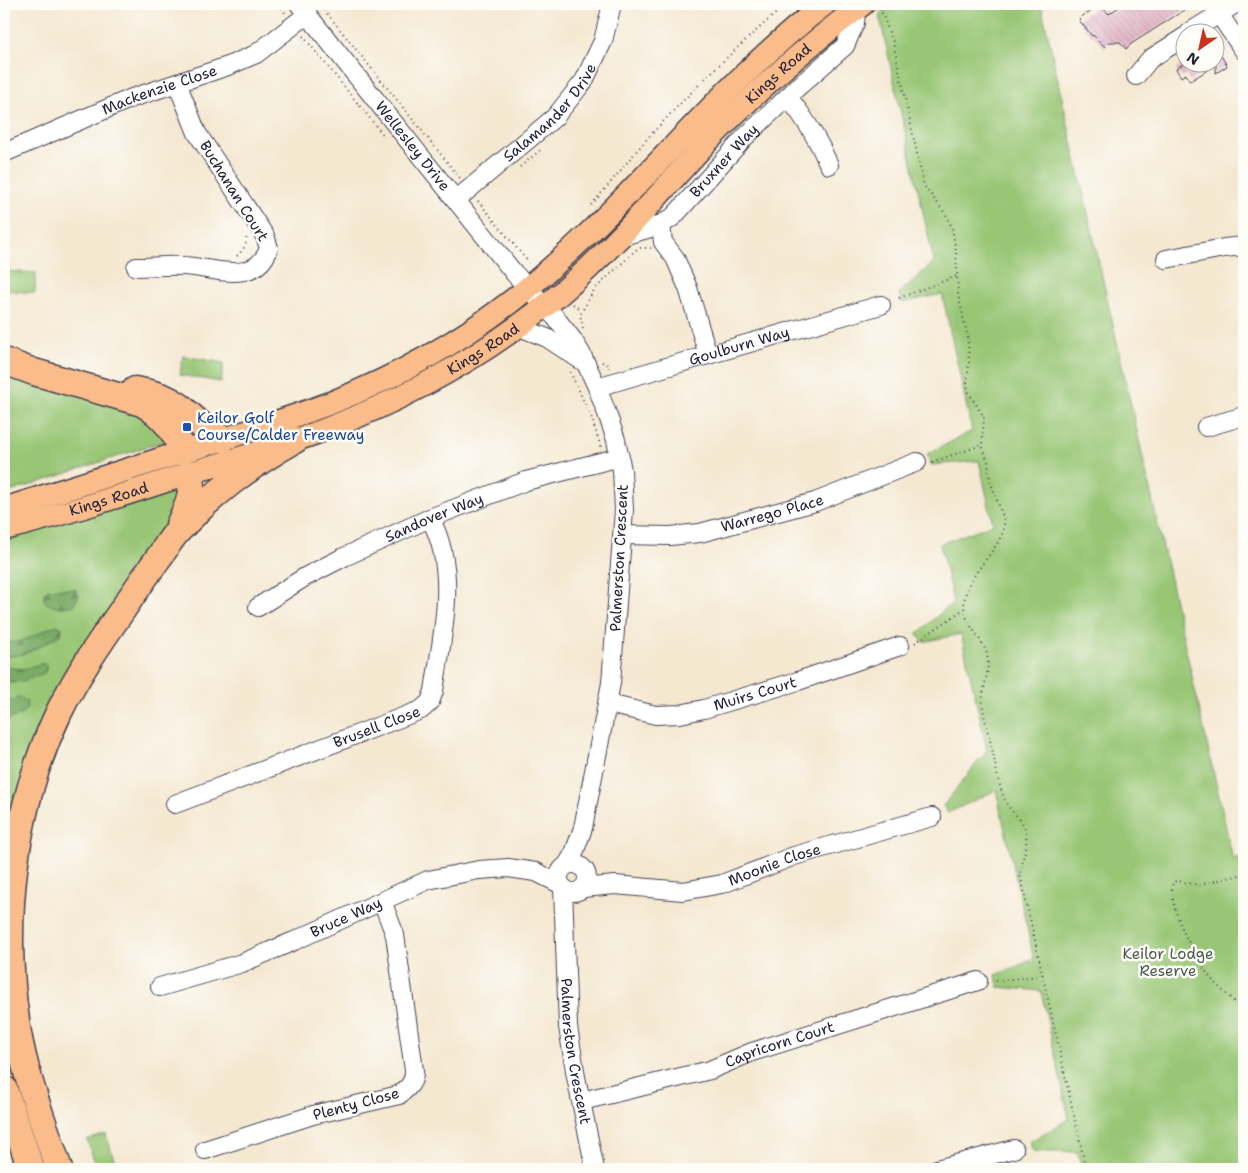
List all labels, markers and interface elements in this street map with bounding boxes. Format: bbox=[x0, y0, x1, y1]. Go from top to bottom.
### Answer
north arrow bbox=[1176, 22, 1226, 72]
street label: Kings Road bbox=[741, 39, 816, 108]
text: N bbox=[1183, 48, 1202, 69]
street label: Mackenzie Close bbox=[99, 60, 220, 120]
street label: Salamander Drive bbox=[499, 60, 601, 166]
street label: Wellesley Drive bbox=[370, 97, 455, 195]
street label: Bruxner Way bbox=[685, 119, 763, 202]
street label: Buchanan Court bbox=[195, 137, 273, 245]
street label: Kings Road bbox=[444, 318, 524, 380]
street label: Goulburn Way bbox=[687, 322, 792, 370]
place label: Keilor Golf Course/Calder Freeway bbox=[197, 408, 364, 445]
marker: Keilor Golf Course/Calder Freeway bbox=[181, 421, 193, 433]
street label: Kings Road bbox=[67, 477, 151, 521]
street label: Palmerston Crescent bbox=[605, 484, 633, 632]
street label: Sandover Way bbox=[382, 488, 486, 547]
street label: Warrego Place bbox=[719, 490, 827, 537]
street label: Muirs Court bbox=[711, 672, 799, 716]
street label: Brusell Close bbox=[330, 701, 423, 753]
street label: Moonie Close bbox=[725, 839, 823, 891]
street label: Bruce Way bbox=[307, 892, 385, 942]
park label: Keilor Lodge Reserve bbox=[1123, 944, 1213, 981]
street label: Palmerston Crescent bbox=[556, 978, 596, 1126]
street label: Capricorn Court bbox=[722, 1017, 837, 1072]
street label: Plenty Close bbox=[311, 1083, 401, 1125]

